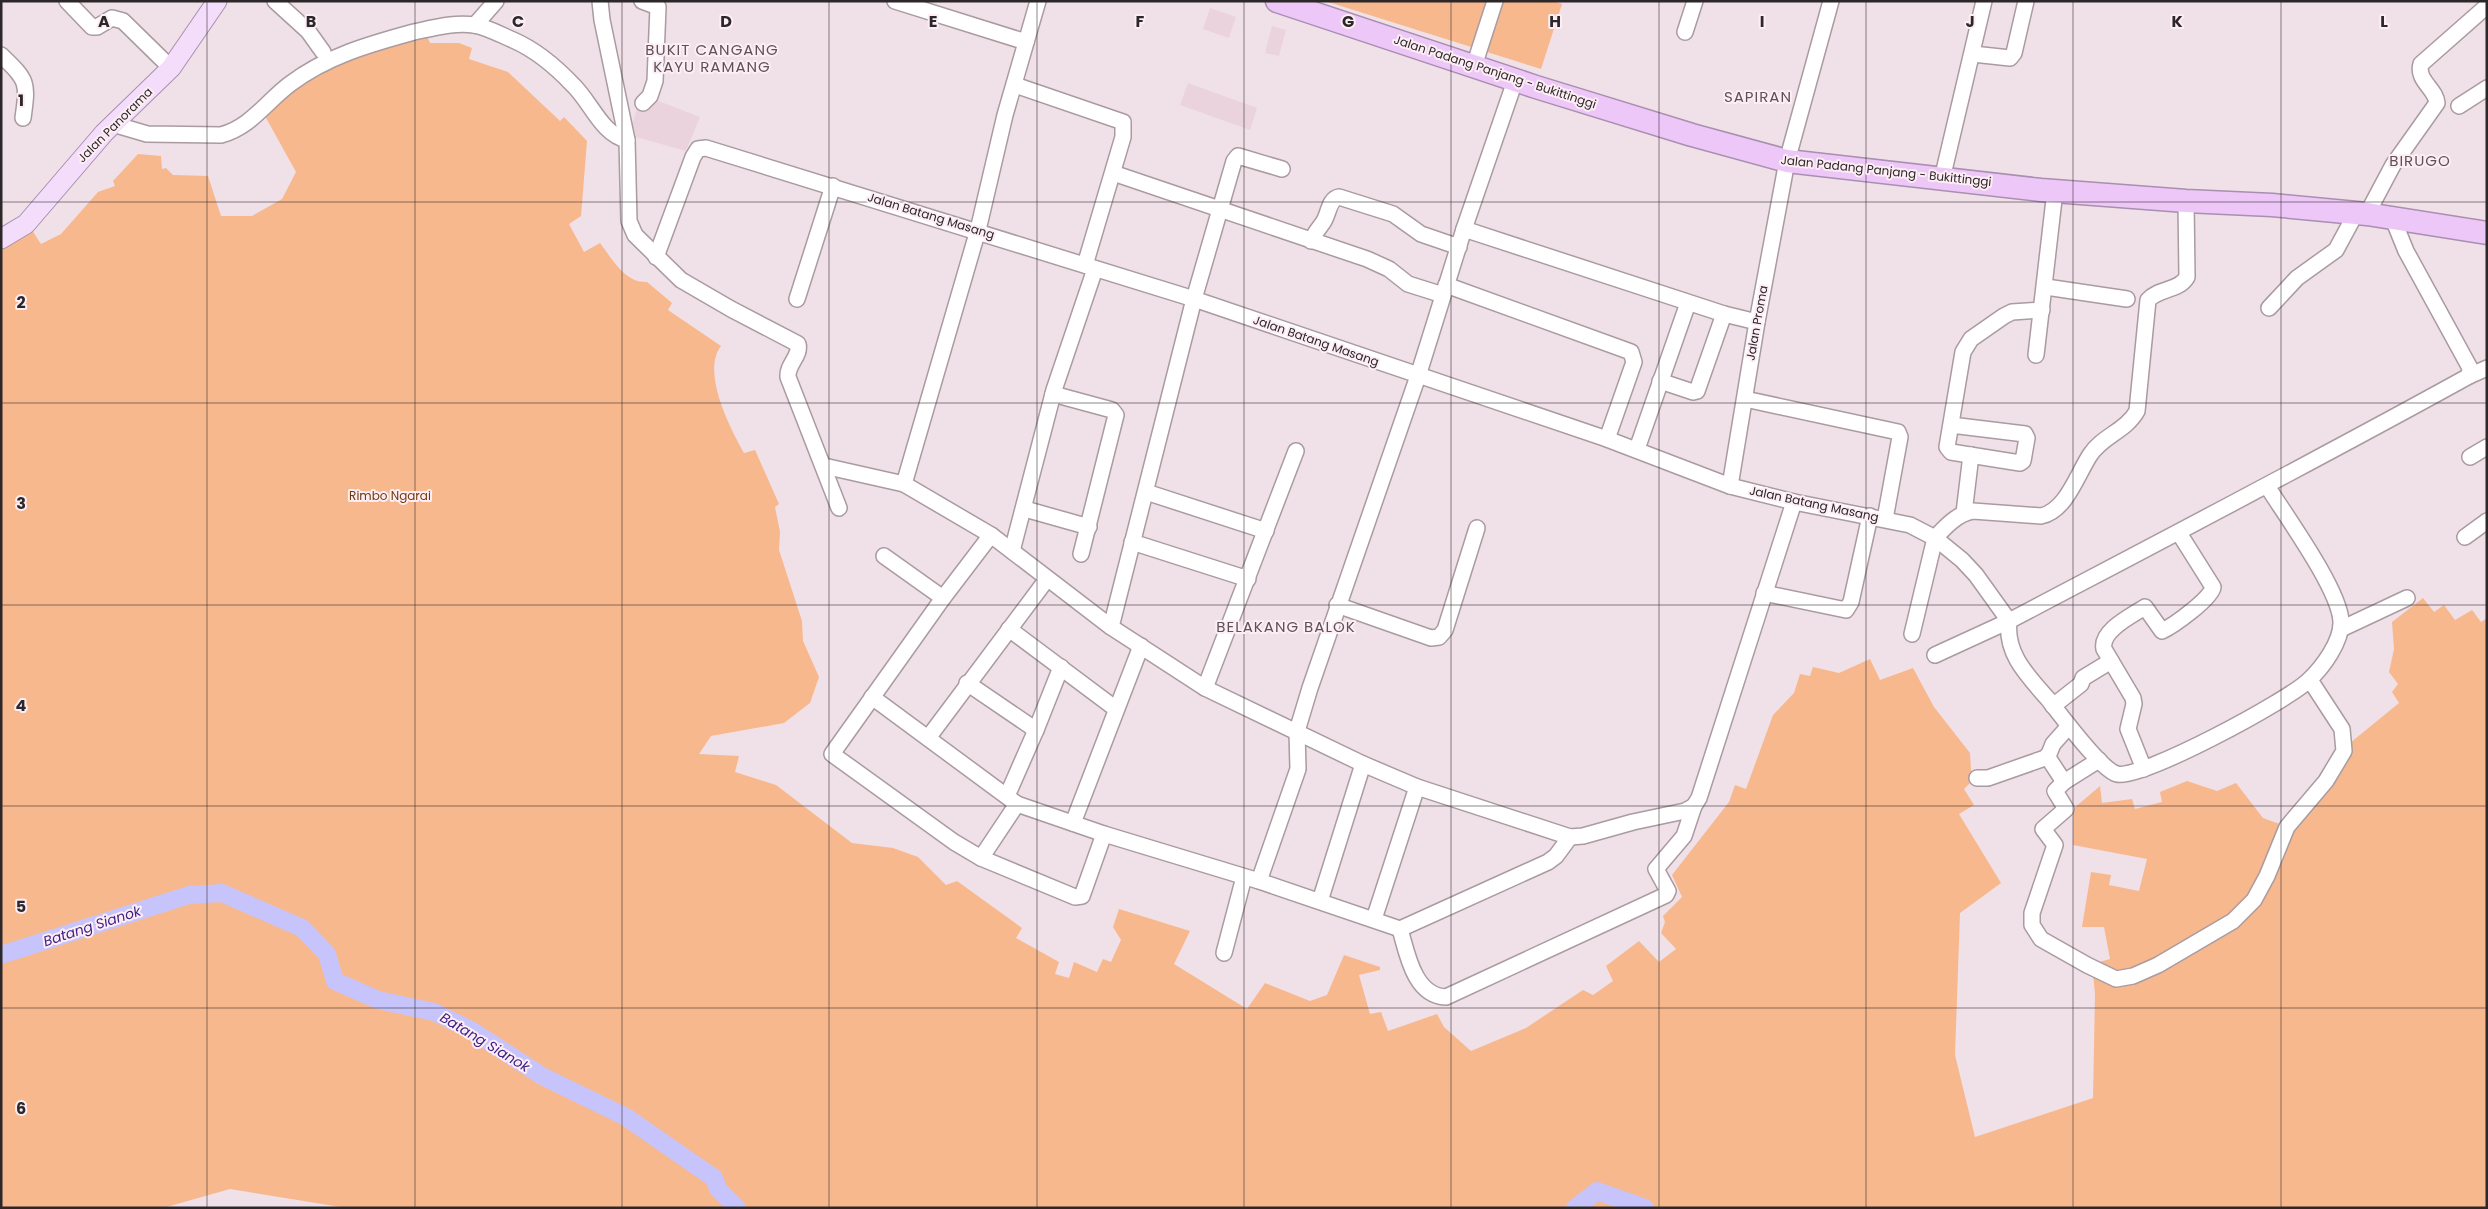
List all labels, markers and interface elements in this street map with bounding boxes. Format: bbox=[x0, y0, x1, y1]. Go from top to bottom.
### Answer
text: A bbox=[98, 10, 110, 33]
text: B bbox=[306, 10, 316, 33]
text: C bbox=[512, 10, 524, 33]
text: D bbox=[720, 10, 732, 33]
text: E bbox=[929, 10, 937, 33]
text: F bbox=[1136, 10, 1145, 33]
text: G bbox=[1342, 10, 1354, 33]
text: H bbox=[1549, 10, 1561, 33]
text: I bbox=[1760, 10, 1764, 33]
text: J bbox=[1965, 10, 1975, 33]
text: K bbox=[2171, 10, 2183, 33]
text: L bbox=[2380, 10, 2388, 33]
street label: Jalan Padang Panjang - Bukittinggi bbox=[1392, 31, 1599, 112]
district label: BUKIT CANGANG KAYU RAMANG bbox=[645, 39, 779, 77]
street label: Jalan Panorama bbox=[73, 83, 156, 166]
district label: SAPIRAN bbox=[1724, 86, 1792, 107]
text: 1 bbox=[18, 89, 24, 112]
district label: BIRUGO bbox=[2389, 150, 2451, 171]
street label: Jalan Padang Panjang - Bukittinggi bbox=[1780, 151, 1992, 190]
street label: Jalan Batang Masang bbox=[866, 188, 997, 243]
street label: Jalan Proma bbox=[1742, 284, 1771, 362]
text: 2 bbox=[16, 291, 26, 314]
street label: Jalan Batang Masang bbox=[1251, 311, 1381, 370]
street label: Jalan Batang Masang bbox=[1748, 481, 1880, 526]
park label: Rimbo Ngarai bbox=[349, 487, 431, 504]
text: 3 bbox=[16, 492, 26, 515]
district label: BELAKANG BALOK bbox=[1216, 616, 1356, 637]
text: 4 bbox=[16, 694, 27, 717]
text: 5 bbox=[16, 895, 26, 918]
water label: Batang Sianok bbox=[41, 901, 144, 951]
water label: Batang Sianok bbox=[436, 1007, 534, 1077]
text: 6 bbox=[16, 1097, 26, 1120]

